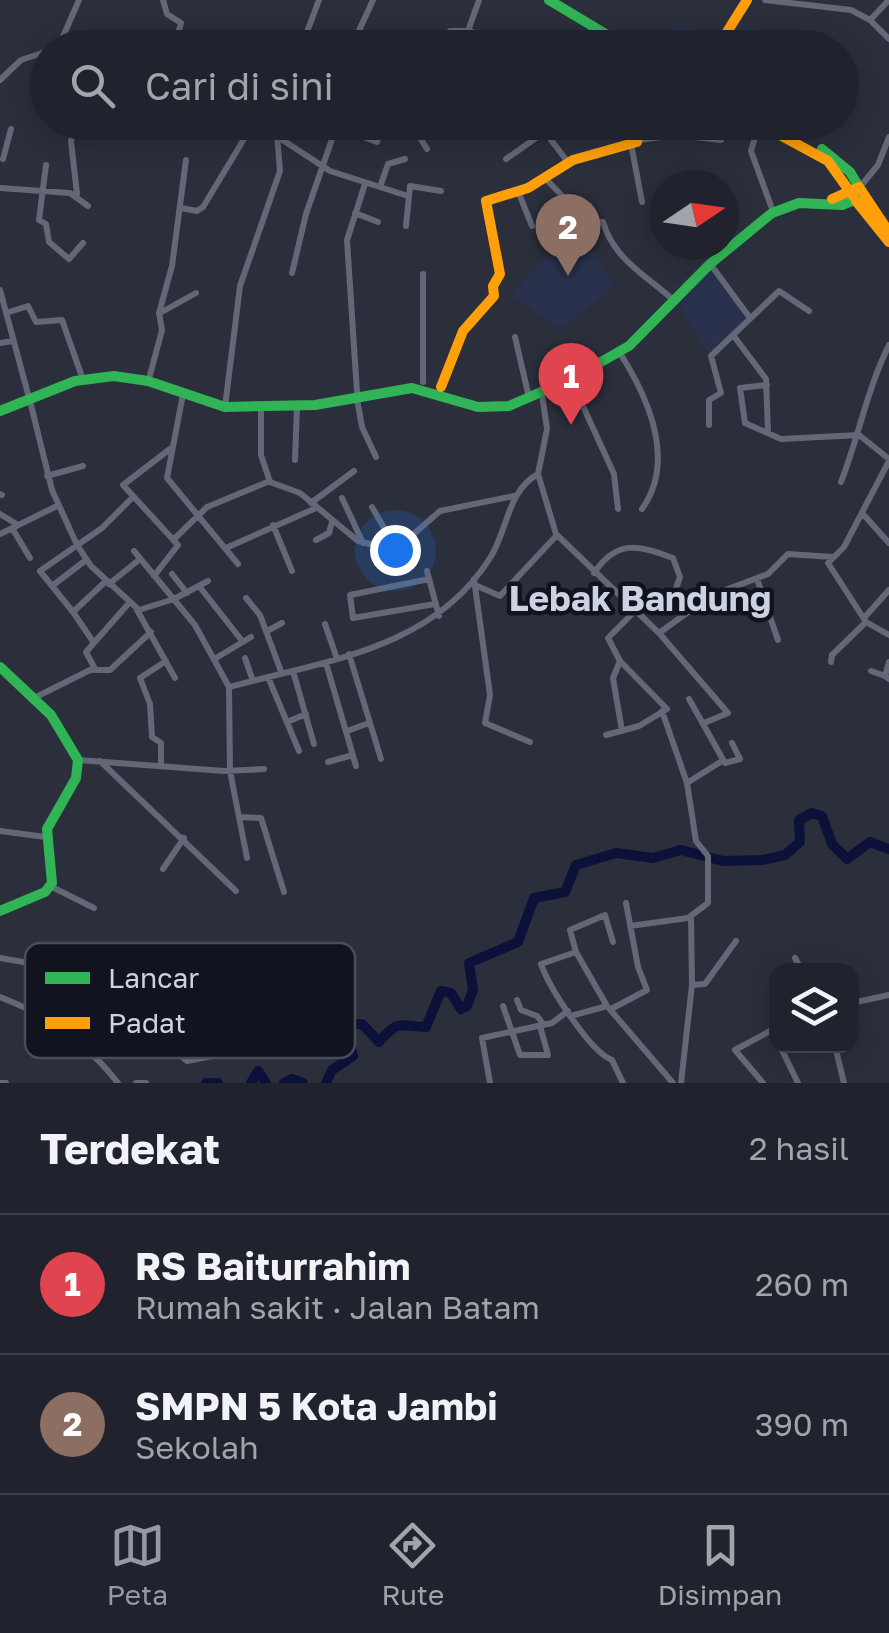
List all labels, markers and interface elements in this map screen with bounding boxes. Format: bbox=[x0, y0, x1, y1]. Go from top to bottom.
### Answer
search box bbox=[30, 30, 859, 140]
icon: search bbox=[65, 58, 120, 113]
text: Cari di sini bbox=[145, 63, 334, 108]
north arrow bbox=[649, 170, 739, 260]
pin: 2 bbox=[536, 194, 600, 276]
pin: 1 bbox=[538, 342, 604, 425]
your location bbox=[370, 525, 421, 576]
district label: Lebak Bandung bbox=[509, 577, 771, 619]
legend bbox=[25, 943, 355, 1058]
text: Lancar bbox=[108, 961, 199, 994]
map controls bbox=[769, 963, 859, 1053]
button: layers bbox=[769, 963, 859, 1053]
text: Padat bbox=[108, 1006, 186, 1039]
text: Terdekat bbox=[40, 1123, 220, 1173]
text: 2 hasil bbox=[749, 1129, 849, 1167]
text: RS Baiturrahim bbox=[135, 1243, 411, 1288]
text: 1 bbox=[64, 1265, 81, 1303]
text: 260 m bbox=[755, 1265, 849, 1303]
text: Rumah sakit · Jalan Batam bbox=[135, 1288, 540, 1326]
text: SMPN 5 Kota Jambi bbox=[135, 1383, 498, 1428]
text: 2 bbox=[63, 1405, 82, 1443]
text: 390 m bbox=[755, 1405, 849, 1443]
text: Sekolah bbox=[135, 1428, 259, 1466]
tab: Peta bbox=[107, 1518, 168, 1611]
tab: Rute bbox=[381, 1518, 444, 1611]
tab: Disimpan bbox=[658, 1518, 782, 1611]

